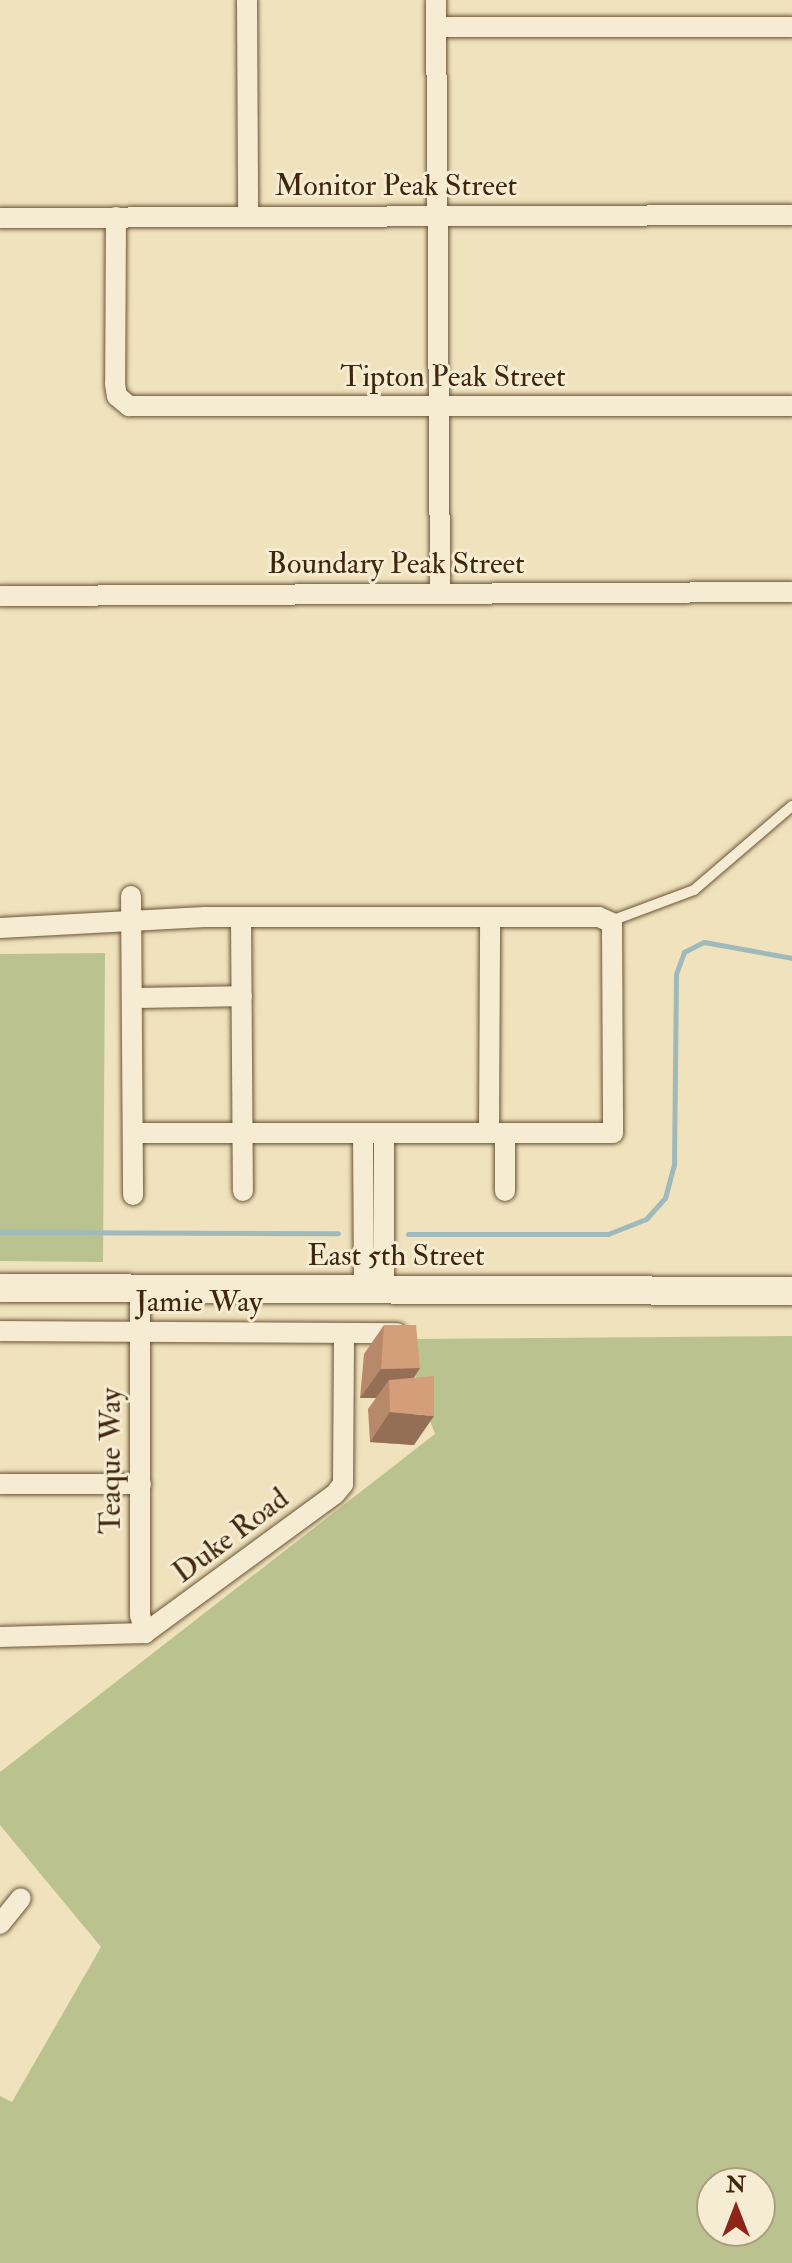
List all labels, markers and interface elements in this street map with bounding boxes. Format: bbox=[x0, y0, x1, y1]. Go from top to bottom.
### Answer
street label: Monitor Peak Street bbox=[275, 168, 517, 204]
street label: Tipton Peak Street bbox=[340, 359, 566, 395]
street label: Boundary Peak Street bbox=[267, 546, 525, 582]
street label: East 5th Street bbox=[307, 1238, 485, 1274]
street label: Jamie Way bbox=[136, 1284, 262, 1320]
street label: Teaque Way bbox=[93, 1388, 129, 1534]
street label: Duke Road bbox=[166, 1481, 296, 1591]
north arrow bbox=[696, 2167, 776, 2247]
text: N bbox=[726, 2171, 746, 2199]

